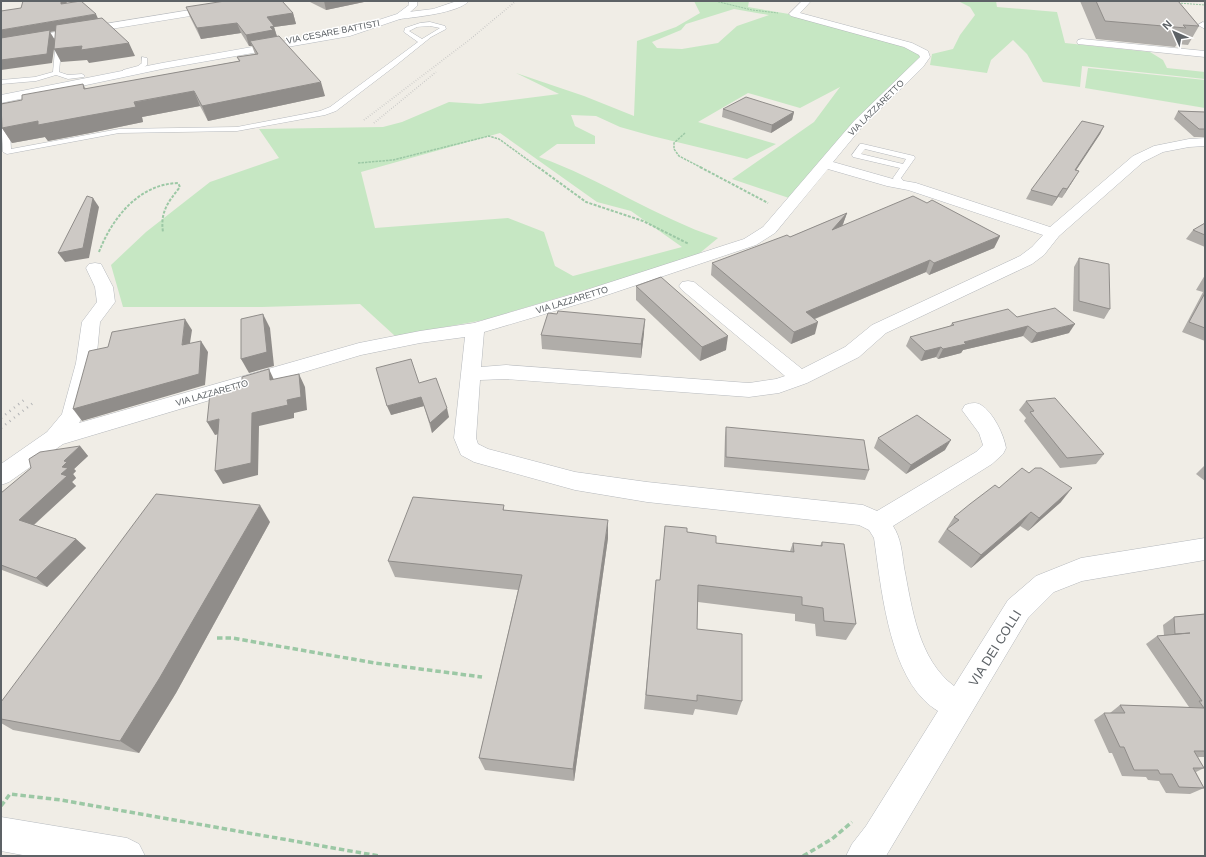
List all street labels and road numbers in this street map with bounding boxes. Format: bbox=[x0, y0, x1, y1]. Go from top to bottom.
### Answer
street label: VIA CESARE BATTISTI bbox=[285, 18, 381, 46]
street label: VIA LAZZARETTO bbox=[846, 78, 906, 138]
street label: VIA LAZZARETTO bbox=[535, 284, 609, 316]
street label: VIA LAZZARETTO bbox=[175, 378, 249, 408]
street label: VIA DEI COLLI bbox=[966, 607, 1024, 689]

